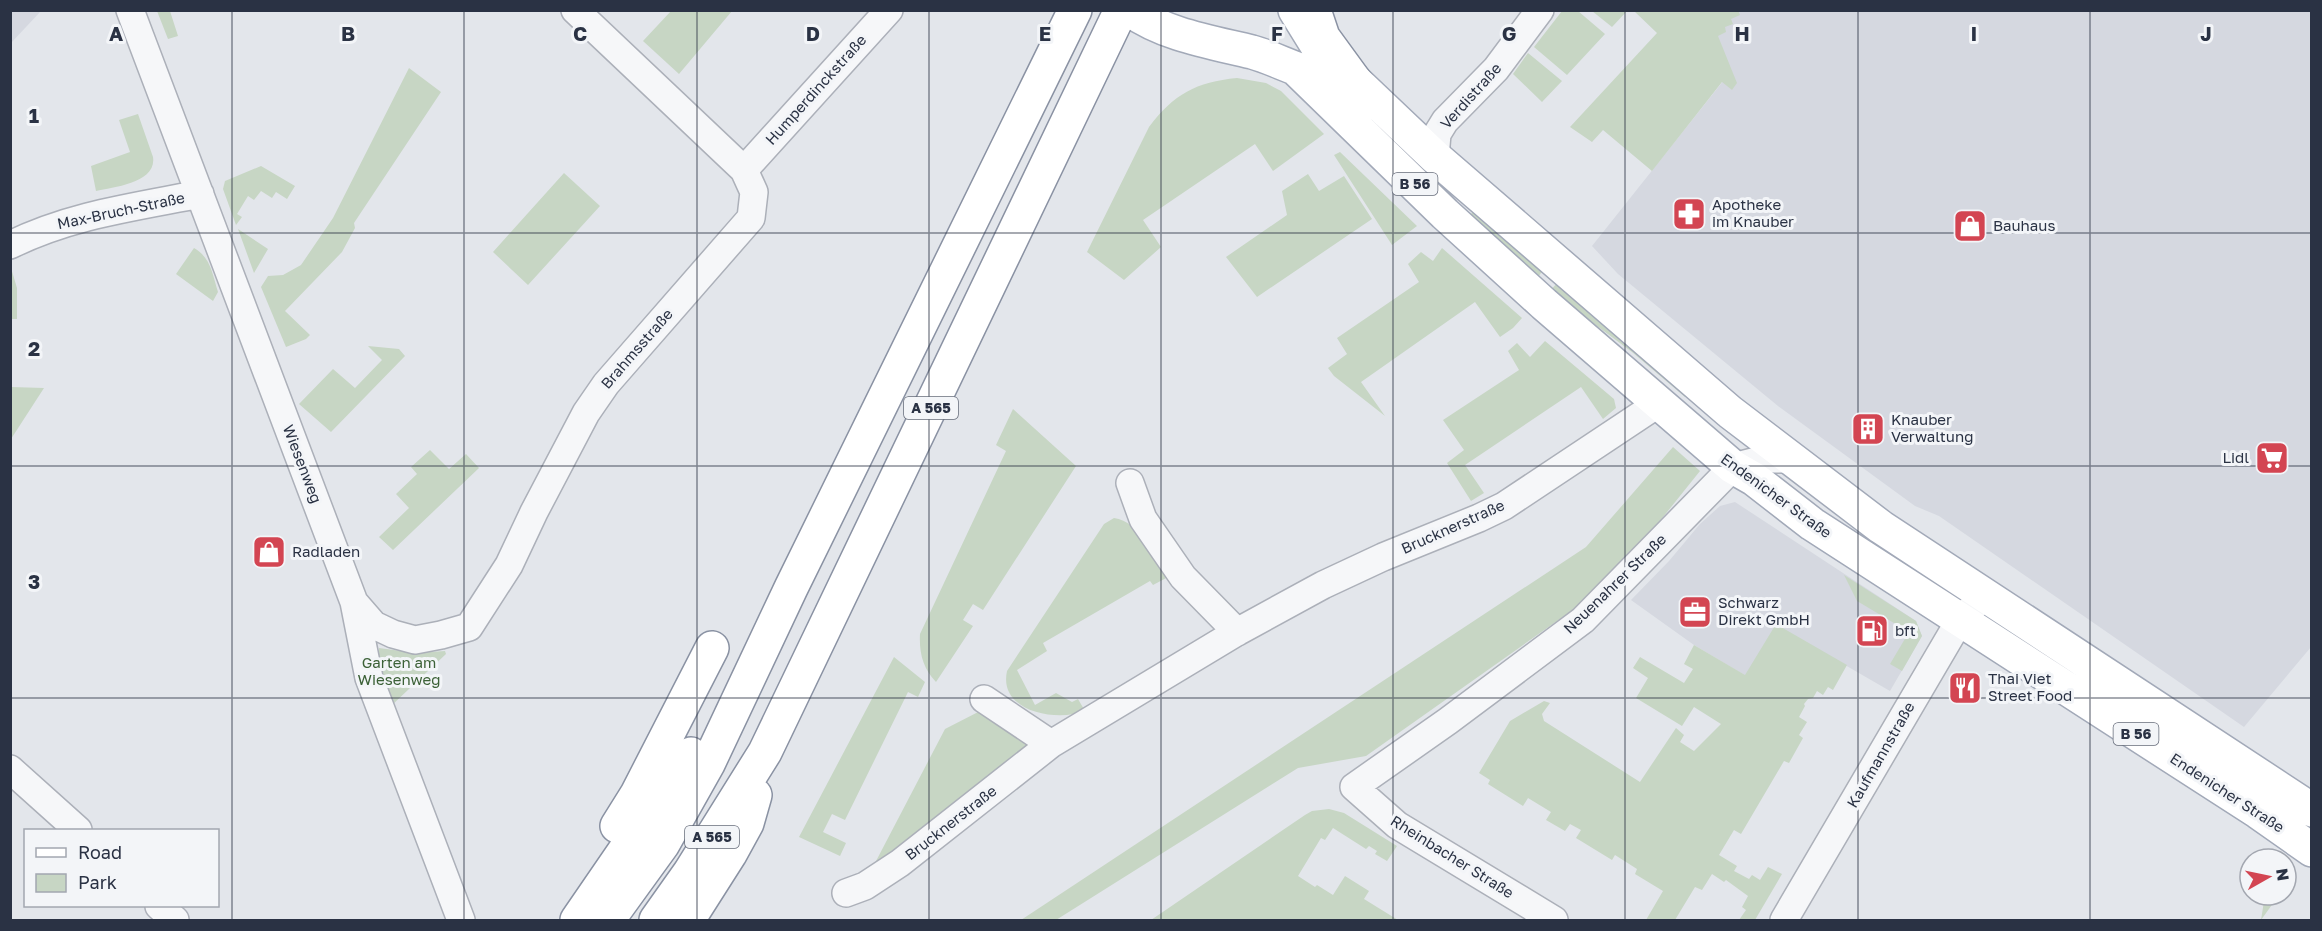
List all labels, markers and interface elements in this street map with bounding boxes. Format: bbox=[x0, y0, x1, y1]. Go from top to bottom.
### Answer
text: A bbox=[109, 21, 123, 45]
text: B bbox=[341, 21, 355, 45]
text: C bbox=[573, 21, 587, 45]
text: D bbox=[806, 21, 820, 45]
text: E bbox=[1039, 21, 1051, 45]
text: F bbox=[1271, 21, 1283, 45]
text: G bbox=[1502, 21, 1516, 45]
text: H bbox=[1734, 21, 1750, 45]
text: I bbox=[1971, 21, 1977, 45]
text: J bbox=[2200, 21, 2212, 45]
street label: Humperdinckstraße bbox=[761, 30, 870, 148]
street label: Verdistraße bbox=[1436, 59, 1505, 132]
text: 1 bbox=[29, 103, 39, 127]
road number: B 56 bbox=[1392, 173, 1438, 195]
street label: Max-Bruch-Straße bbox=[55, 188, 186, 232]
place label: Apotheke im Knauber bbox=[1712, 195, 1794, 230]
pharmacy icon: Apotheke im Knauber bbox=[1671, 196, 1707, 232]
shop icon: Bauhaus bbox=[1952, 208, 1988, 244]
place label: Bauhaus bbox=[1993, 216, 2055, 234]
street label: Brahmsstraße bbox=[597, 304, 676, 392]
text: 2 bbox=[28, 336, 40, 360]
road number: A 565 bbox=[904, 397, 958, 419]
place label: Knauber Verwaltung bbox=[1891, 410, 1973, 445]
building icon: Knauber Verwaltung bbox=[1850, 411, 1886, 447]
street label: Wiesenweg bbox=[280, 422, 326, 506]
supermarket icon: Lidl bbox=[2254, 440, 2290, 476]
place label: Lidl bbox=[2222, 448, 2249, 466]
street label: Endenicher Straße bbox=[1718, 449, 1836, 541]
street label: Brucknerstraße bbox=[1398, 495, 1507, 557]
street label: Neuenahrer Straße bbox=[1559, 529, 1670, 637]
shop icon: Radladen bbox=[251, 534, 287, 570]
place label: Radladen bbox=[292, 542, 360, 560]
text: 3 bbox=[28, 569, 40, 593]
place label: Schwarz Direkt GmbH bbox=[1718, 593, 1810, 628]
office icon: Schwarz Direkt GmbH bbox=[1677, 594, 1713, 630]
fuel station icon: bft bbox=[1854, 613, 1890, 649]
place label: bft bbox=[1895, 621, 1916, 639]
park label: Garten am Wiesenweg bbox=[358, 653, 440, 688]
place label: Thai Viet Street Food bbox=[1988, 669, 2072, 704]
restaurant icon: Thai Viet Street Food bbox=[1947, 670, 1983, 706]
street label: Kaufmannstraße bbox=[1843, 698, 1918, 811]
road number: B 56 bbox=[2114, 723, 2158, 745]
street label: Endenicher Straße bbox=[2167, 749, 2288, 836]
street label: Brucknerstraße bbox=[901, 781, 1000, 863]
street label: Rheinbacher Straße bbox=[1388, 811, 1518, 901]
road number: A 565 bbox=[685, 826, 739, 848]
legend bbox=[24, 829, 219, 907]
text: Road bbox=[78, 841, 122, 863]
north arrow bbox=[2238, 847, 2298, 907]
text: N bbox=[2272, 867, 2294, 882]
text: Park bbox=[78, 871, 117, 893]

